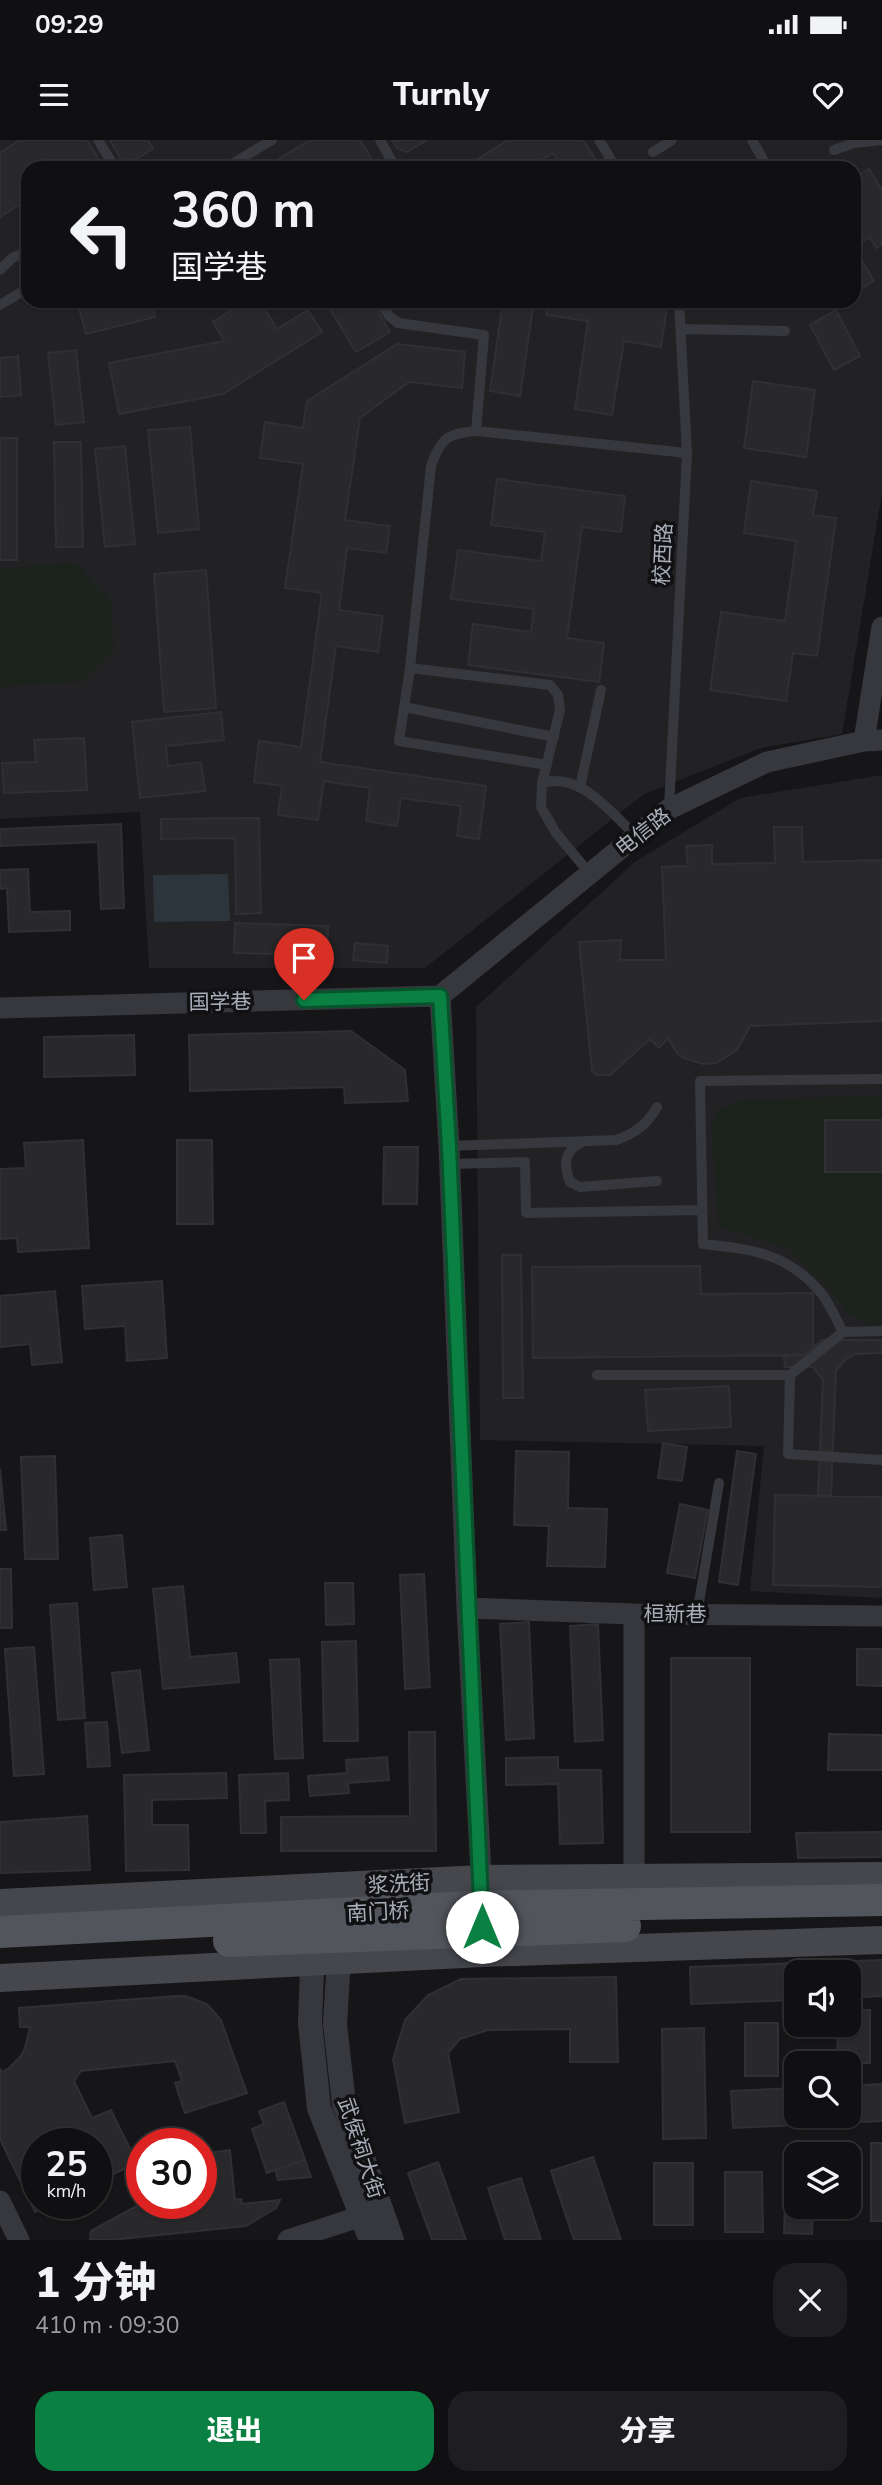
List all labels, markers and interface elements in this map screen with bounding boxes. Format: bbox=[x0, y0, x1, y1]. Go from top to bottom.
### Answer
text: 09:29 bbox=[35, 7, 104, 42]
text: Turnly bbox=[393, 73, 489, 116]
icon: menu bbox=[35, 76, 73, 114]
icon: heart bbox=[809, 76, 847, 114]
text: 360 m bbox=[171, 177, 315, 244]
icon: left bbox=[56, 189, 147, 280]
text: 国学巷 bbox=[171, 246, 267, 289]
street label: 校西路 bbox=[647, 522, 679, 586]
street label: 电信路 bbox=[610, 802, 676, 862]
pin bbox=[274, 928, 334, 1000]
icon: arrive bbox=[285, 939, 323, 977]
street label: 国学巷 bbox=[188, 987, 252, 1017]
street label: 桓新巷 bbox=[644, 1600, 707, 1628]
street label: 浆洗街 bbox=[367, 1868, 431, 1900]
position arrow bbox=[445, 1890, 519, 1964]
street label: 南门桥 bbox=[346, 1896, 410, 1928]
map controls bbox=[784, 1960, 861, 2219]
button: sound bbox=[784, 1960, 861, 2037]
button: search bbox=[784, 2051, 861, 2128]
street label: 武侯祠大街 bbox=[331, 2094, 391, 2202]
speed limit sign: 30 bbox=[126, 2128, 217, 2219]
text: 25 bbox=[45, 2141, 88, 2188]
button: layers bbox=[784, 2142, 861, 2219]
text: km/h bbox=[47, 2179, 86, 2203]
text: 1 分钟 bbox=[35, 2255, 156, 2312]
button: close bbox=[773, 2263, 847, 2337]
text: 410 m · 09:30 bbox=[35, 2310, 180, 2341]
button: 退出 bbox=[35, 2391, 434, 2471]
button: 分享 bbox=[448, 2391, 847, 2471]

